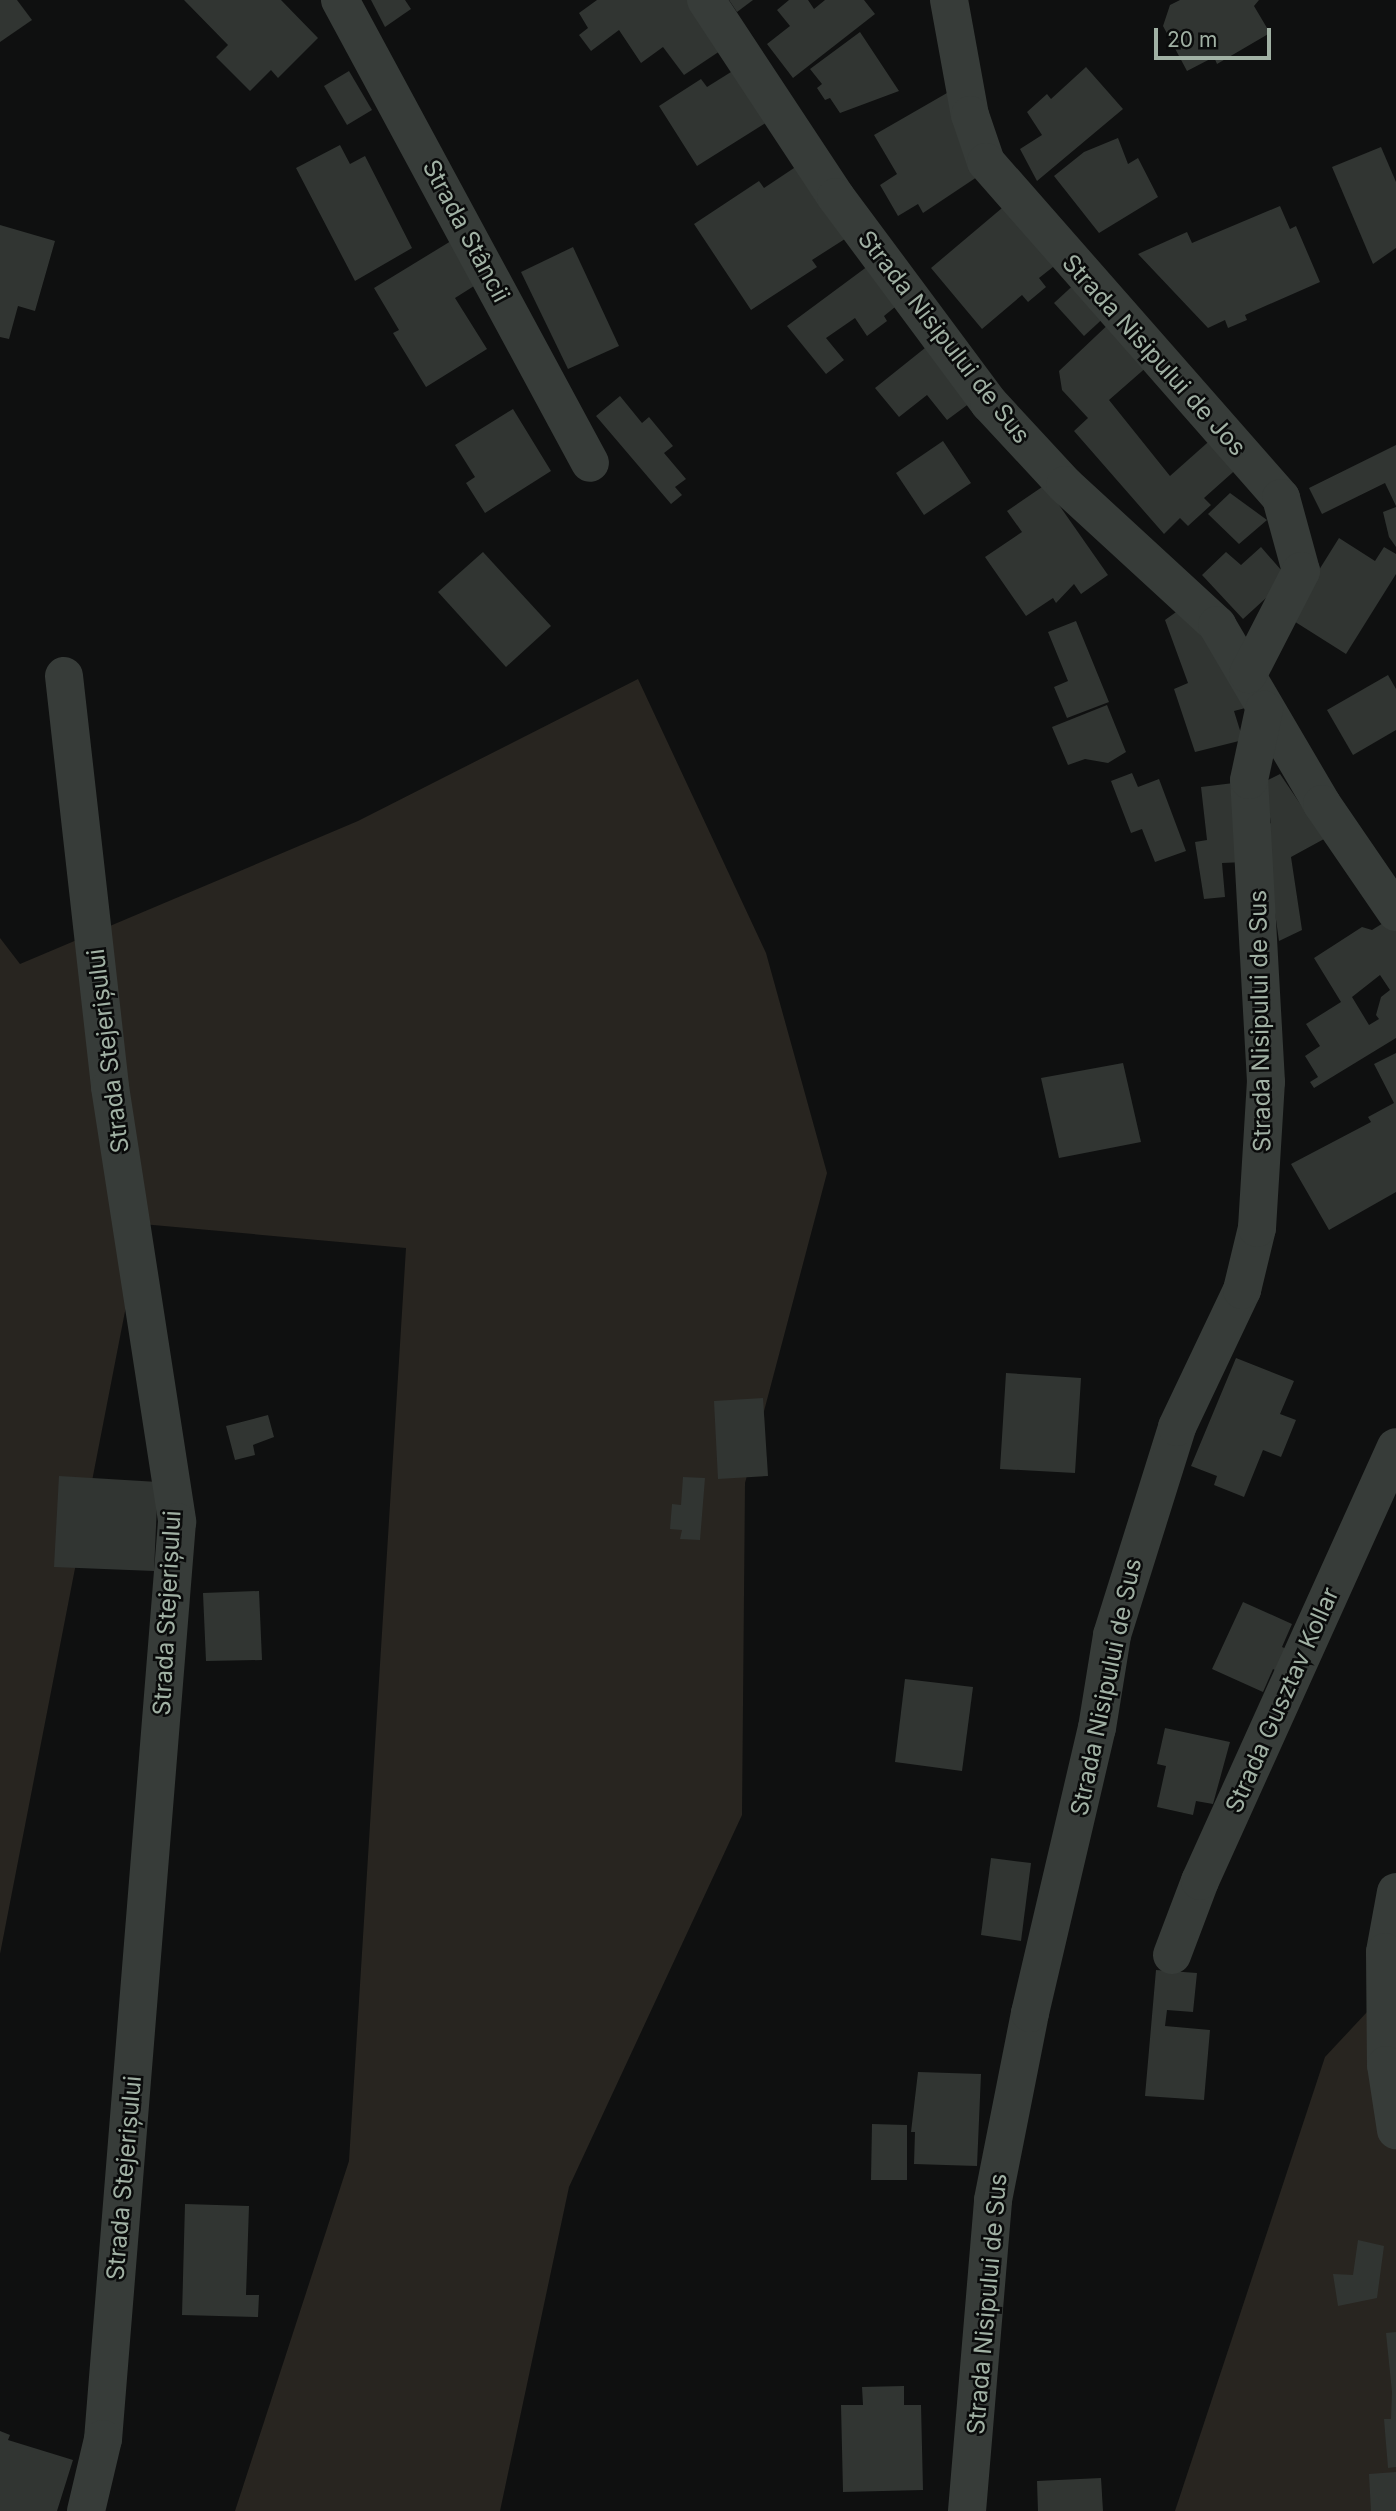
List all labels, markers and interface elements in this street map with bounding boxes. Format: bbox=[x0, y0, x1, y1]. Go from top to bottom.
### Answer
scale bar bbox=[1158, 14, 1275, 58]
text: 20 m bbox=[1167, 27, 1217, 52]
street label: Strada Stâncii bbox=[416, 155, 516, 307]
street label: Strada Nisipului de Sus bbox=[852, 225, 1036, 449]
street label: Strada Nisipului de Jos bbox=[1056, 248, 1252, 462]
street label: Strada Nisipului de Sus bbox=[1243, 890, 1277, 1152]
street label: Strada Stejerișului bbox=[81, 947, 135, 1155]
street label: Strada Stejerișului bbox=[147, 1510, 187, 1716]
street label: Strada Nisipului de Sus bbox=[1065, 1556, 1147, 1818]
street label: Strada Gusztav Kollar bbox=[1219, 1583, 1345, 1817]
street label: Strada Stejerișului bbox=[101, 2074, 147, 2282]
street label: Strada Nisipului de Sus bbox=[961, 2172, 1013, 2436]

